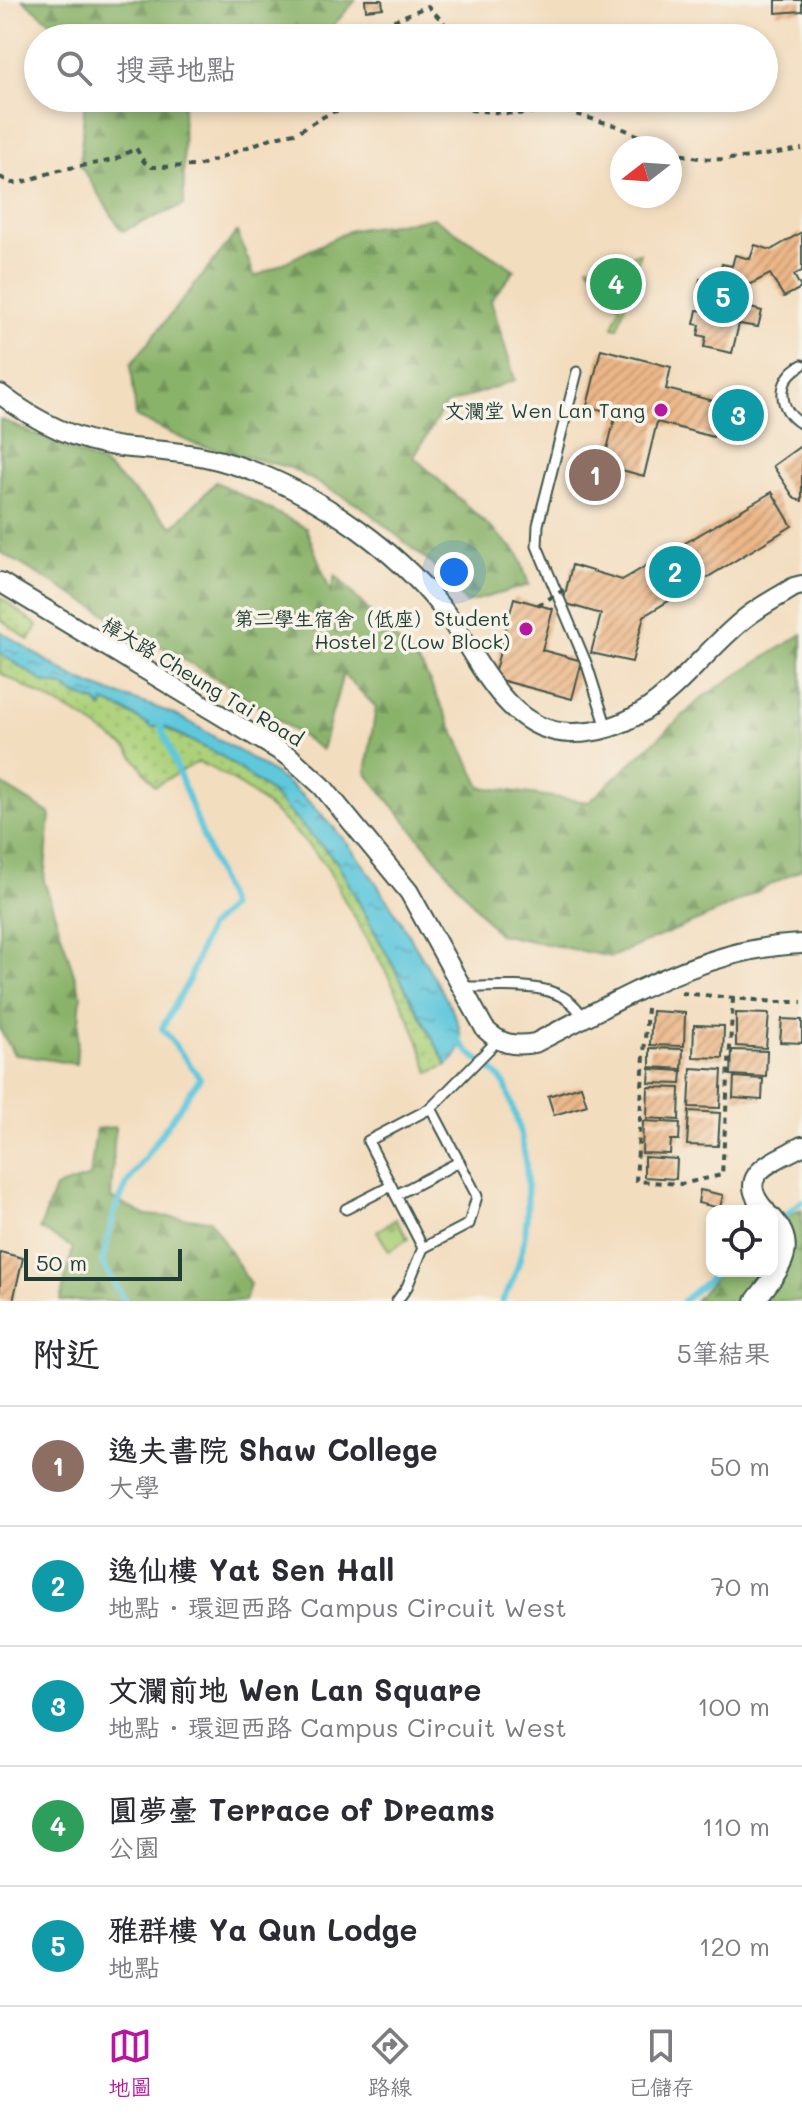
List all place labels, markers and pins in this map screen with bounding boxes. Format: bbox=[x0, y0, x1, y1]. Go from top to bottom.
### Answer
pin: 4 bbox=[590, 254, 642, 314]
pin: 5 bbox=[697, 267, 749, 327]
pin: 3 bbox=[712, 385, 764, 445]
place label: 文瀾堂 Wen Lan Tang bbox=[444, 397, 645, 423]
marker: 文瀾堂 Wen Lan Tang bbox=[652, 401, 670, 419]
pin: 1 bbox=[569, 445, 621, 505]
pin: 2 bbox=[649, 542, 701, 602]
place label: 第二學生宿舍（低座）Student Hostel 2 (Low Block) bbox=[234, 605, 510, 654]
marker: 第二學生宿舍（低座）Student Hostel 2 (Low Block) bbox=[517, 620, 535, 638]

